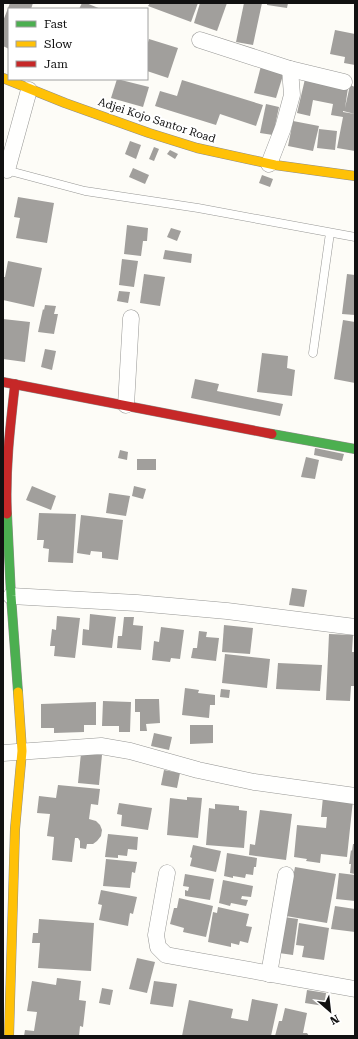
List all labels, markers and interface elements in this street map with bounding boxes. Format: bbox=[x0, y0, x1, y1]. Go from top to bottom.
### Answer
legend bbox=[8, 8, 148, 80]
text: Fast bbox=[44, 17, 68, 31]
text: Slow bbox=[44, 37, 72, 51]
text: Jam bbox=[44, 57, 68, 71]
street label: Adjei Kojo Santor Road bbox=[96, 95, 217, 146]
north arrow bbox=[310, 991, 350, 1031]
text: N bbox=[327, 1012, 341, 1027]

